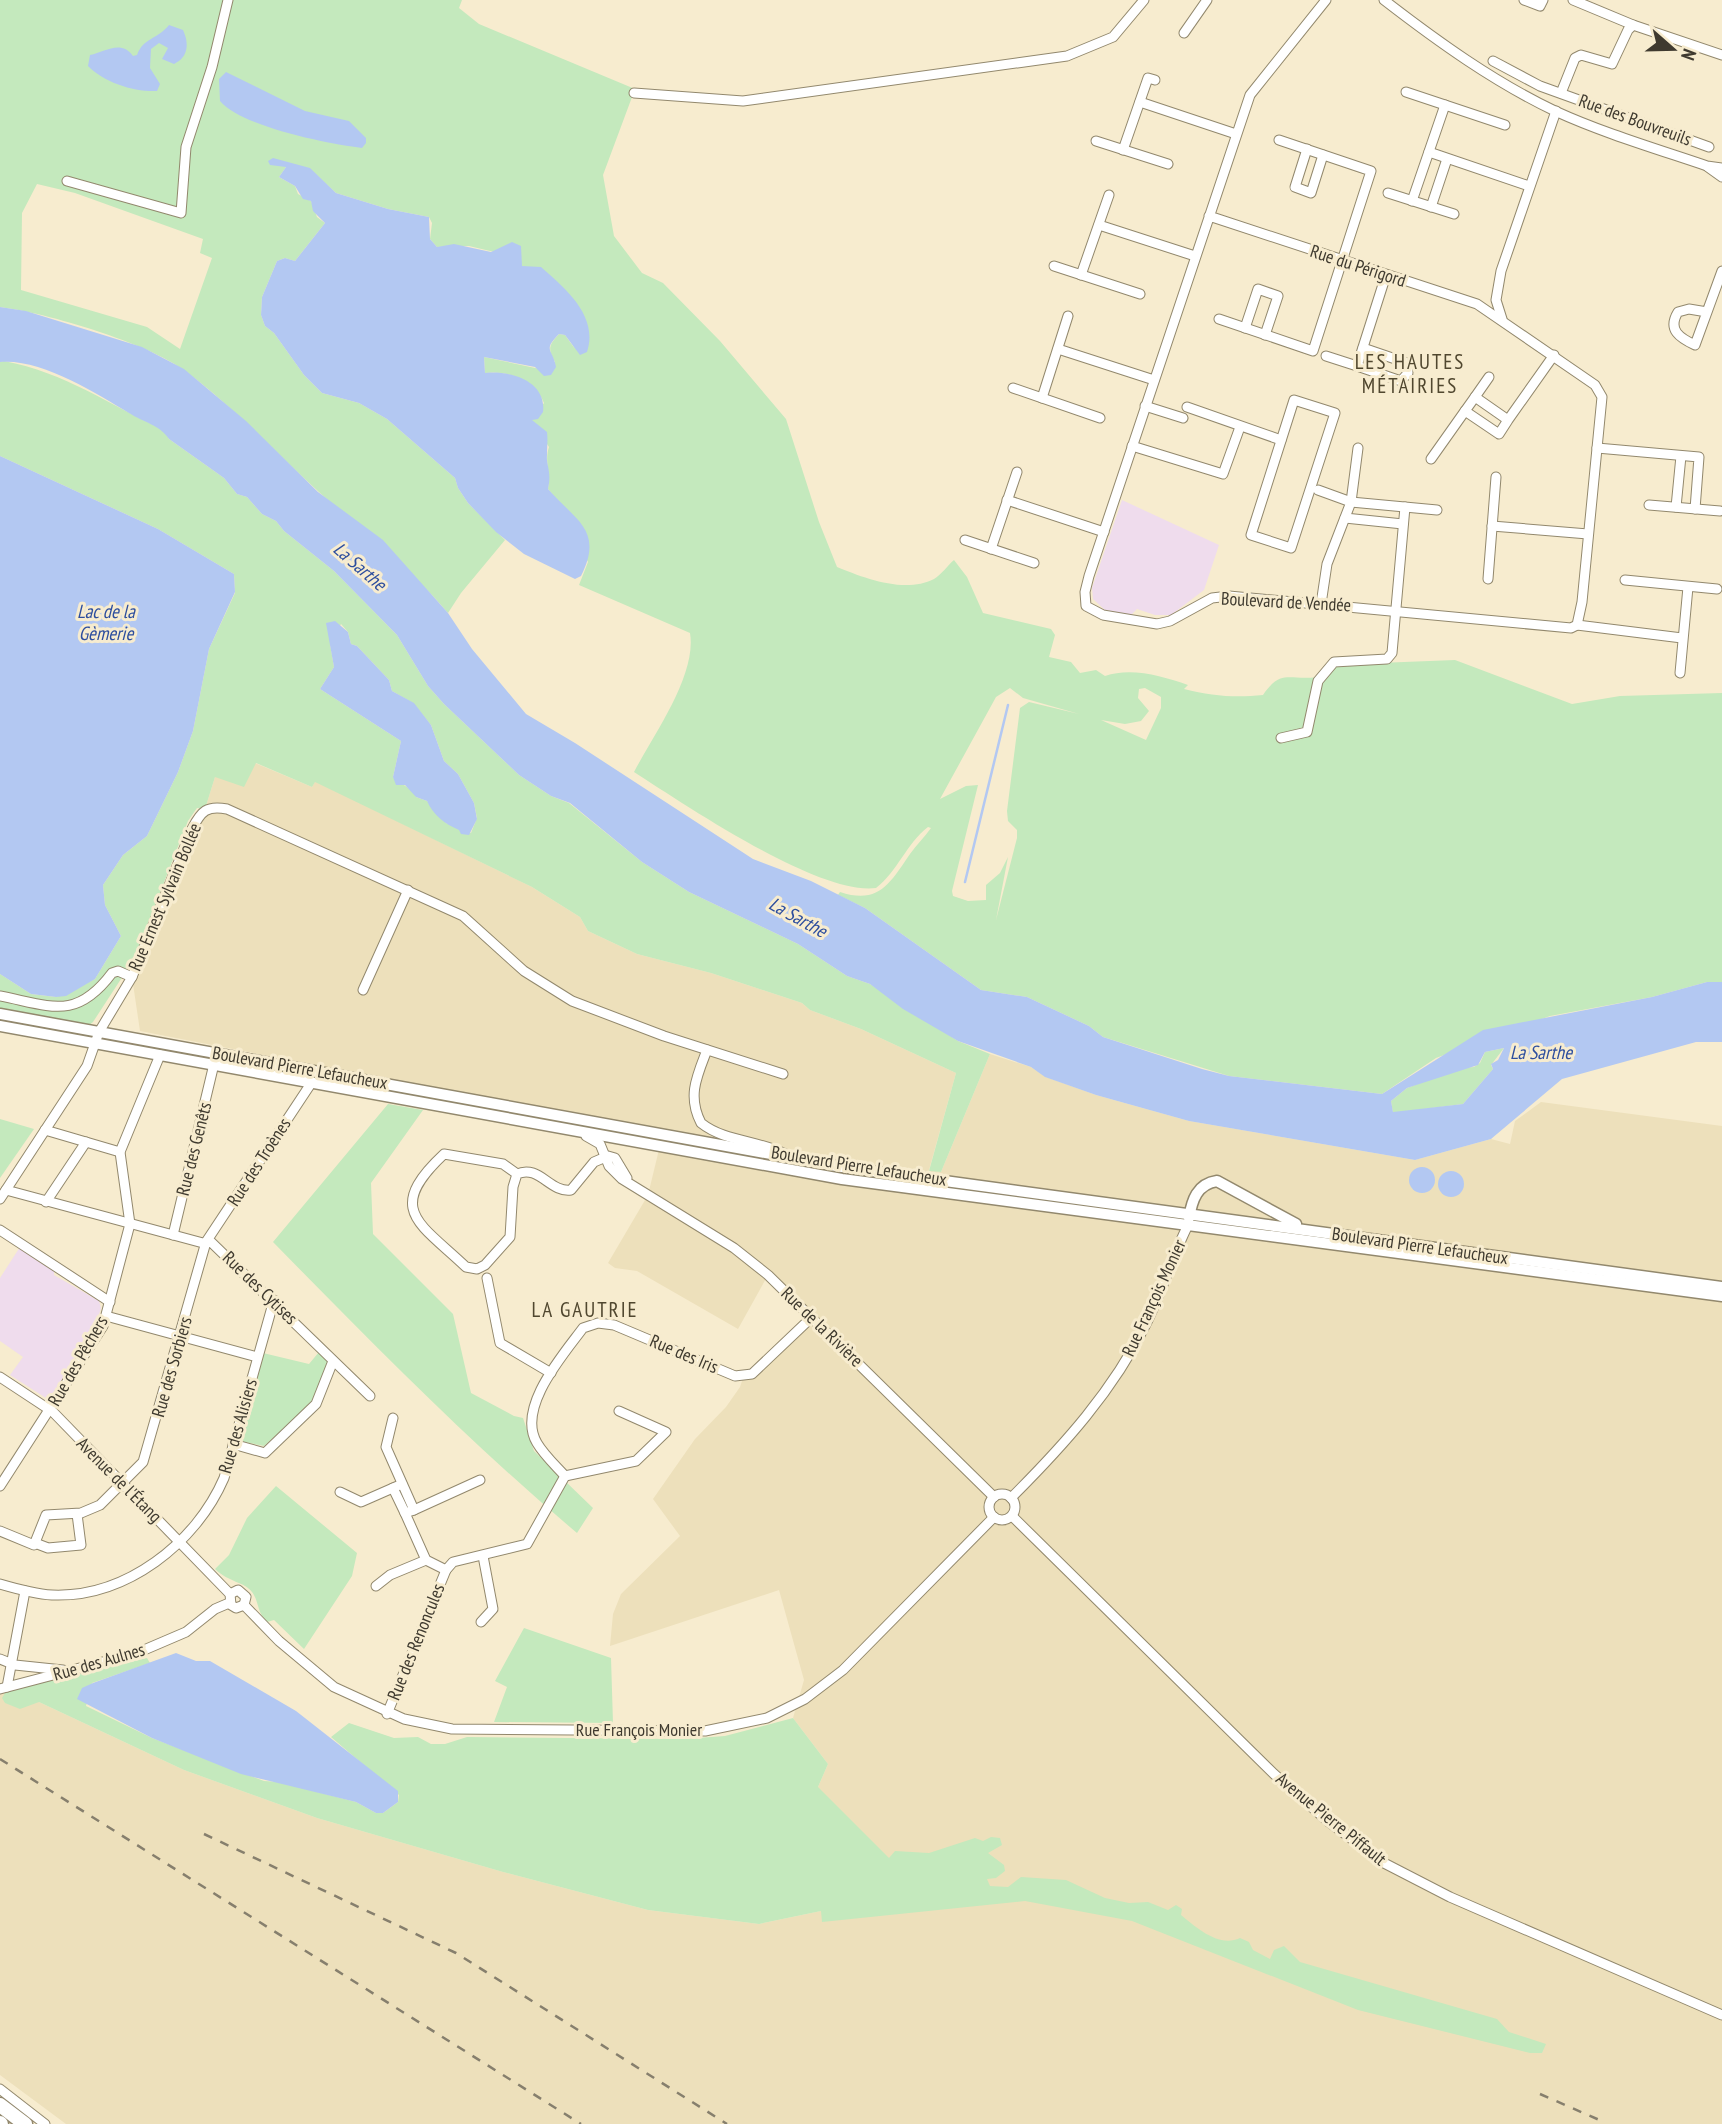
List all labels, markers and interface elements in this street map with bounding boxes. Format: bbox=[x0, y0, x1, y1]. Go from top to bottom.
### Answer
north arrow bbox=[1638, 14, 1708, 84]
text: N bbox=[1676, 46, 1702, 64]
street label: Rue des Bouvreuils bbox=[1576, 89, 1695, 151]
street label: Rue du Périgord bbox=[1307, 239, 1409, 292]
district label: LES HAUTES MÉTAIRIES bbox=[1355, 348, 1465, 399]
water label: La Sarthe bbox=[329, 537, 392, 596]
street label: Boulevard de Vendée bbox=[1220, 587, 1352, 616]
water label: Lac de la Gèmerie bbox=[77, 599, 136, 645]
street label: Rue Ernest Sylvain Bollée bbox=[123, 819, 206, 974]
water label: La Sarthe bbox=[765, 891, 832, 943]
water label: La Sarthe bbox=[1510, 1040, 1573, 1064]
street label: Boulevard Pierre Lefaucheux bbox=[211, 1041, 390, 1094]
street label: Rue des Genêts bbox=[171, 1100, 216, 1198]
street label: Rue des Troènes bbox=[222, 1113, 296, 1210]
street label: Boulevard Pierre Lefaucheux bbox=[770, 1140, 949, 1191]
street label: Boulevard Pierre Lefaucheux bbox=[1331, 1222, 1510, 1269]
street label: Rue François Monier bbox=[1116, 1236, 1191, 1360]
street label: Rue des Cytises bbox=[218, 1246, 303, 1329]
street label: Rue de la Rivière bbox=[777, 1282, 868, 1371]
district label: LA GAUTRIE bbox=[531, 1296, 639, 1323]
street label: Rue des Pêchers bbox=[42, 1311, 113, 1410]
street label: Rue des Sorbiers bbox=[146, 1314, 197, 1420]
street label: Rue des Iris bbox=[647, 1329, 722, 1378]
street label: Rue des Alisiers bbox=[213, 1376, 262, 1476]
street label: Avenue de l'Étang bbox=[72, 1432, 167, 1527]
street label: Rue des Renoncules bbox=[382, 1580, 449, 1703]
street label: Rue des Aulnes bbox=[50, 1637, 147, 1686]
street label: Rue François Monier bbox=[576, 1718, 702, 1741]
street label: Avenue Pierre Piffault bbox=[1271, 1767, 1391, 1870]

